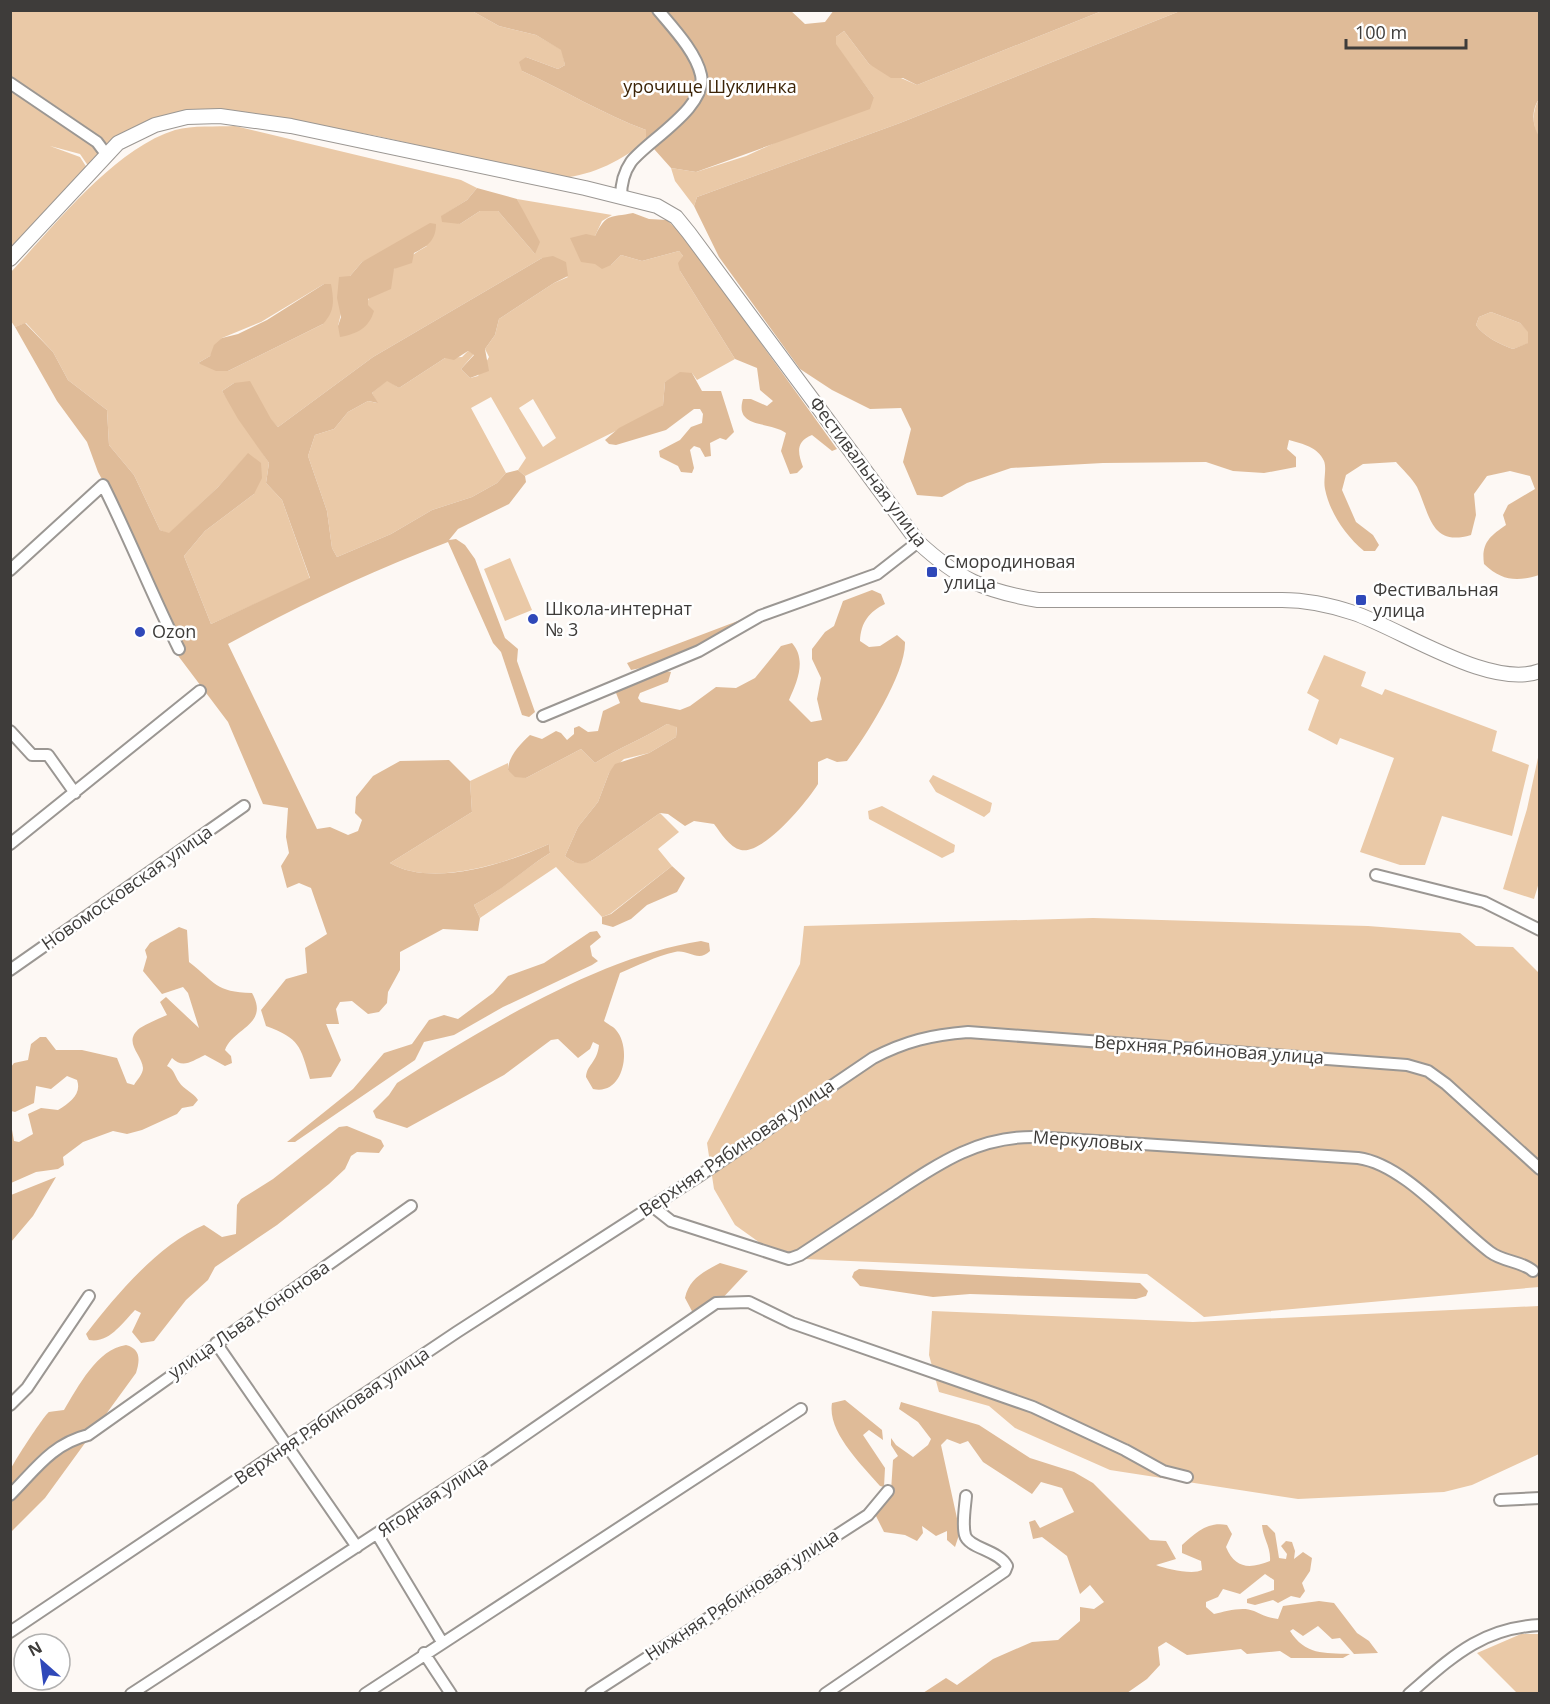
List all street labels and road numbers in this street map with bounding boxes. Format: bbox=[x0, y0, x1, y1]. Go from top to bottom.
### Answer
street label: Фестивальная улица bbox=[804, 391, 933, 551]
street label: Новомосковская улица bbox=[36, 819, 216, 955]
street label: Верхняя Рябиновая улица bbox=[1093, 1029, 1325, 1069]
street label: Верхняя Рябиновая улица bbox=[634, 1073, 839, 1222]
street label: Меркуловых bbox=[1032, 1124, 1145, 1156]
street label: улица Льва Кононова bbox=[163, 1254, 334, 1384]
street label: Верхняя Рябиновая улица bbox=[229, 1341, 434, 1490]
street label: Ягодная улица bbox=[373, 1450, 492, 1542]
street label: Нижняя Рябиновая улица bbox=[640, 1523, 843, 1666]

